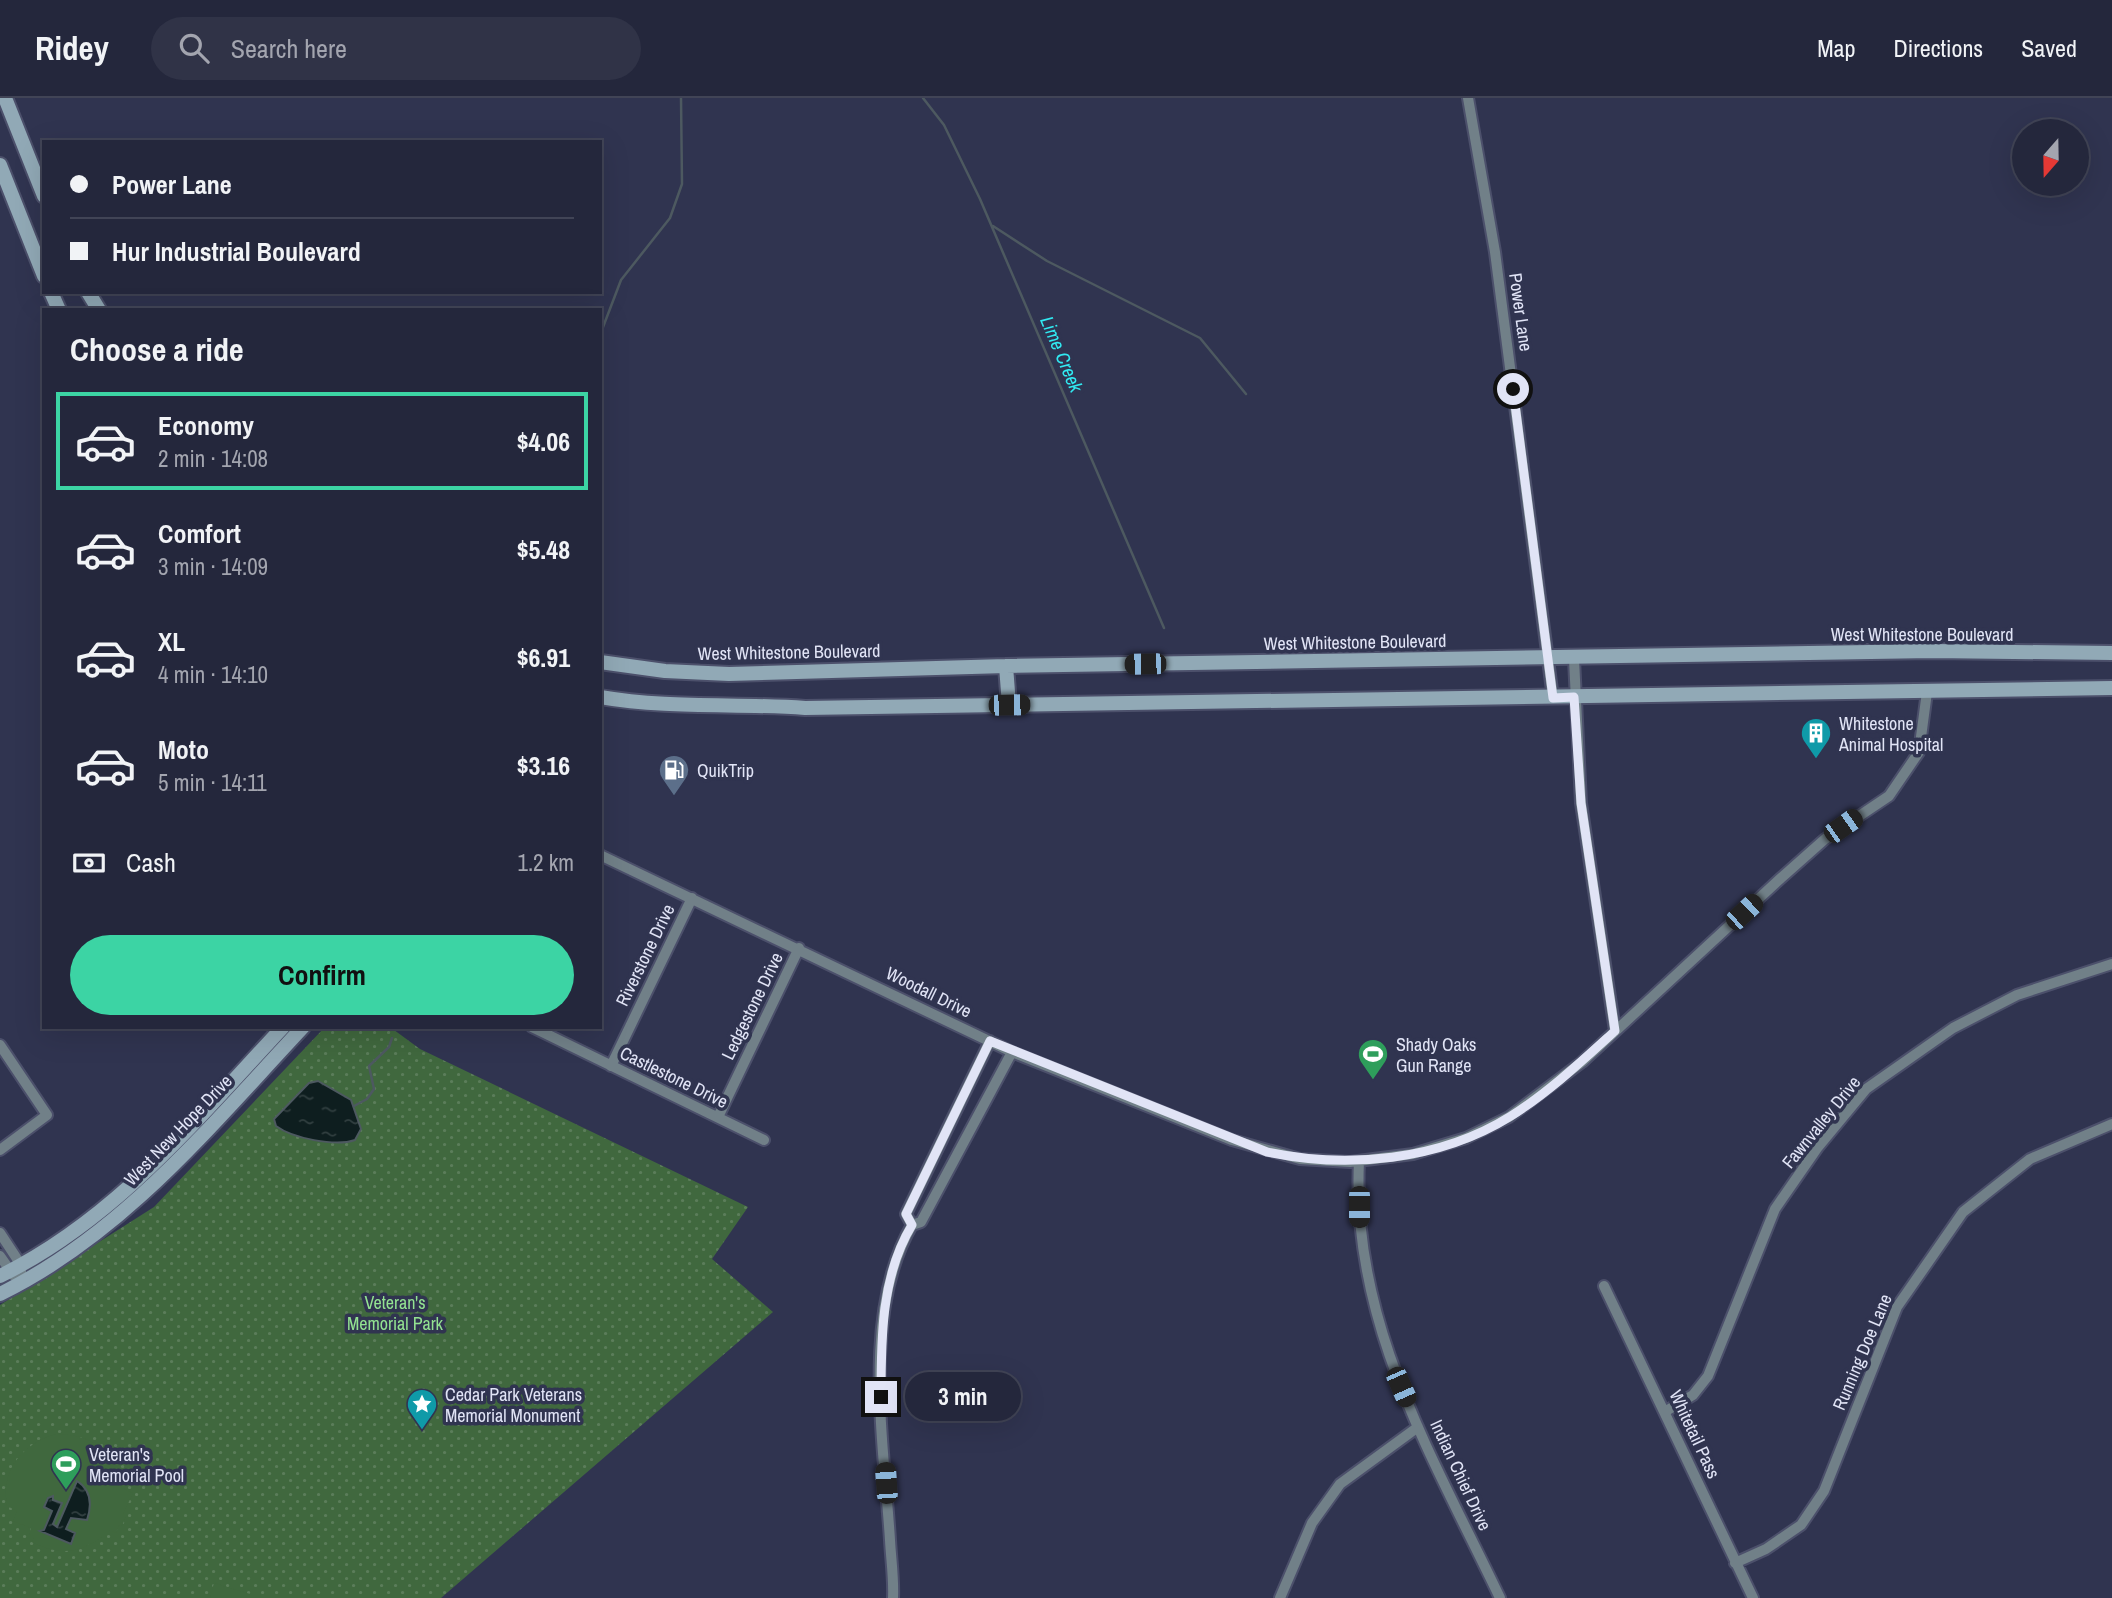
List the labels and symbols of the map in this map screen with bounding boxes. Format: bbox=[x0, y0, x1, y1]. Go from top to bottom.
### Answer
north arrow bbox=[2012, 119, 2090, 196]
street label: Power Lane bbox=[1503, 271, 1539, 353]
water label: Lime Creek bbox=[1034, 312, 1090, 397]
route start bbox=[1497, 373, 1529, 405]
street label: West Whitestone Boulevard bbox=[1831, 622, 2013, 647]
street label: West Whitestone Boulevard bbox=[1263, 628, 1447, 656]
street label: West Whitestone Boulevard bbox=[697, 638, 881, 666]
car bbox=[1124, 653, 1167, 675]
car bbox=[988, 694, 1031, 716]
place label: Whitestone Animal Hospital bbox=[1838, 711, 1943, 757]
building icon: Whitestone Animal Hospital bbox=[1799, 716, 1833, 760]
fuel station icon: QuikTrip bbox=[657, 753, 691, 797]
place label: QuikTrip bbox=[697, 758, 754, 783]
car bbox=[1820, 805, 1867, 847]
car bbox=[1722, 890, 1767, 934]
street label: Riverstone Drive bbox=[609, 900, 681, 1010]
street label: Ledgestone Drive bbox=[715, 948, 789, 1064]
street label: Woodall Drive bbox=[882, 961, 976, 1023]
place label: Shady Oaks Gun Range bbox=[1396, 1032, 1476, 1078]
sports icon: Shady Oaks Gun Range bbox=[1356, 1037, 1390, 1081]
street label: Castlestone Drive bbox=[616, 1040, 732, 1114]
street label: West New Hope Drive bbox=[118, 1069, 238, 1191]
street label: Fawnvalley Drive bbox=[1776, 1070, 1866, 1174]
car bbox=[1349, 1186, 1370, 1228]
park label: Veteran's Memorial Park bbox=[347, 1290, 444, 1336]
street label: Running Doe Lane bbox=[1826, 1290, 1898, 1414]
car bbox=[1383, 1364, 1420, 1410]
callout: 3 min bbox=[906, 1372, 1021, 1422]
route end bbox=[865, 1381, 897, 1413]
place label: Cedar Park Veterans Memorial Monument bbox=[445, 1382, 582, 1428]
street label: Whitetail Pass bbox=[1664, 1386, 1726, 1482]
place icon: Cedar Park Veterans Memorial Monument bbox=[405, 1387, 439, 1431]
street label: Indian Chief Drive bbox=[1424, 1415, 1498, 1535]
place label: Veteran's Memorial Pool bbox=[89, 1442, 184, 1488]
sports icon: Veteran's Memorial Pool bbox=[49, 1447, 83, 1491]
car bbox=[875, 1461, 898, 1505]

